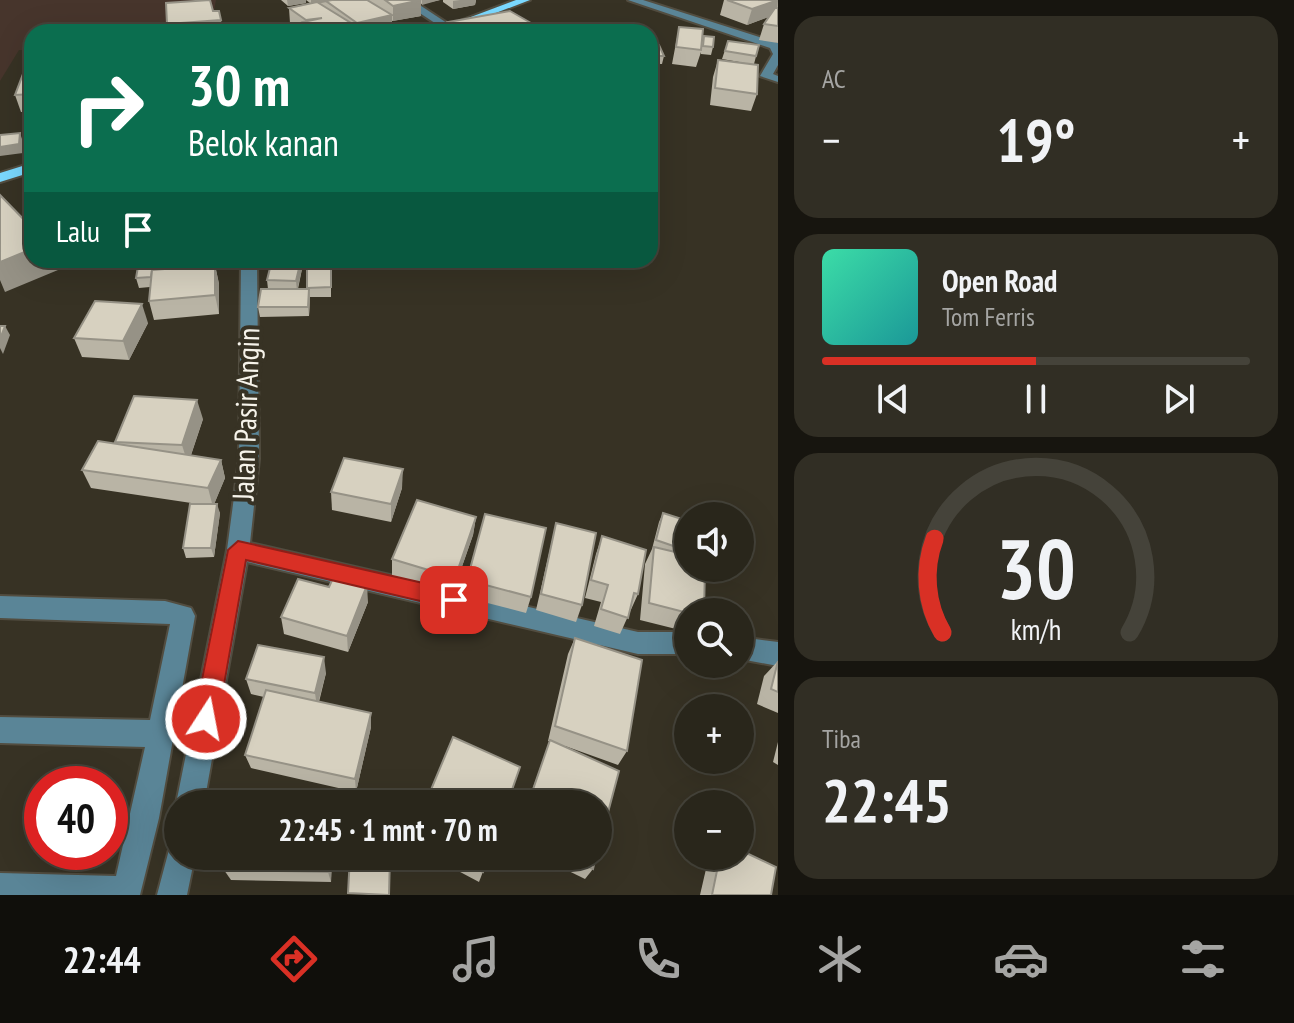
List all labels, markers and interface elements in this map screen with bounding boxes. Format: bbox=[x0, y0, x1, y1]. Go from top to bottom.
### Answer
text: 30 m bbox=[188, 49, 290, 121]
icon: right bbox=[56, 56, 160, 160]
text: AC bbox=[822, 62, 846, 95]
text: 19° bbox=[996, 101, 1076, 179]
text: − bbox=[822, 111, 840, 168]
text: + bbox=[1232, 111, 1250, 168]
text: Belok kanan bbox=[188, 119, 339, 166]
icon: arrive bbox=[116, 208, 160, 252]
text: Lalu bbox=[56, 211, 100, 250]
text: Open Road bbox=[942, 261, 1057, 300]
text: Tom Ferris bbox=[942, 300, 1035, 333]
street label: Jalan Pasir Angin bbox=[222, 327, 268, 502]
icon: previous bbox=[871, 377, 915, 421]
icon: pause bbox=[1014, 377, 1058, 421]
icon: next bbox=[1157, 377, 1201, 421]
map controls bbox=[674, 502, 754, 870]
button: sound bbox=[674, 502, 754, 582]
text: 30 bbox=[996, 513, 1076, 621]
pin bbox=[420, 566, 488, 634]
icon: arrive bbox=[432, 578, 476, 622]
button: search bbox=[674, 598, 754, 678]
text: km/h bbox=[1011, 611, 1061, 648]
position arrow bbox=[164, 677, 248, 761]
button: + bbox=[674, 694, 754, 774]
text: Tiba bbox=[822, 722, 861, 755]
text: 22:45 bbox=[822, 761, 952, 839]
speed limit sign: 40 bbox=[24, 766, 128, 870]
button: − bbox=[674, 790, 754, 870]
text: 22:45 · 1 mnt · 70 m bbox=[278, 810, 498, 849]
icon: directions bbox=[266, 931, 322, 987]
icon: music bbox=[448, 931, 504, 987]
icon: phone bbox=[630, 931, 686, 987]
icon: climate bbox=[812, 931, 868, 987]
icon: car bbox=[993, 931, 1049, 987]
icon: filters bbox=[1175, 931, 1231, 987]
text: 22:44 bbox=[63, 936, 141, 983]

